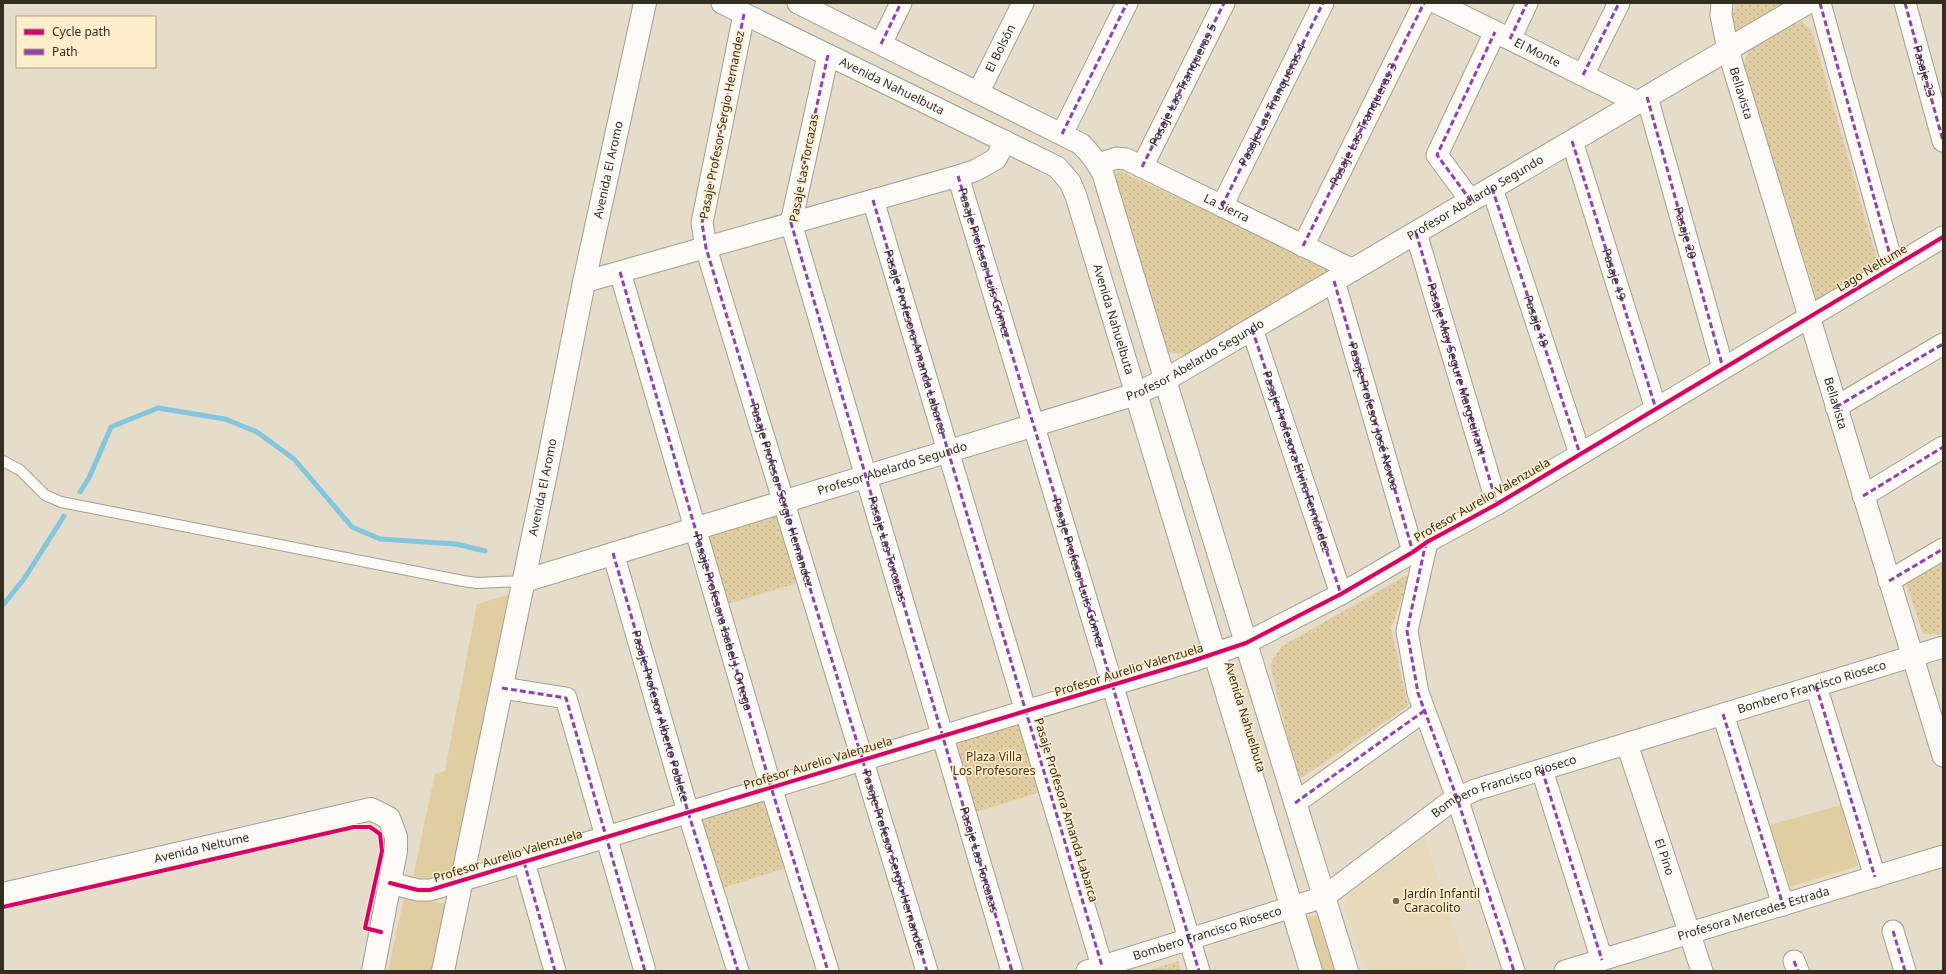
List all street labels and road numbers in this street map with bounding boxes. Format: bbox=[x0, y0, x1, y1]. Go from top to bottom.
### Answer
street label: Pasaje Las Tranqueras 5 bbox=[1145, 20, 1221, 149]
street label: El Bolsón bbox=[981, 21, 1019, 75]
street label: Pasaje Profesor Sergio Hernandez bbox=[695, 29, 748, 221]
street label: El Monte bbox=[1512, 34, 1564, 71]
street label: Pasaje Las Tranqueras 4 bbox=[1234, 40, 1310, 169]
street label: Pasaje 23 bbox=[1909, 43, 1940, 99]
street label: Avenida Nahuelbuta bbox=[837, 53, 947, 119]
street label: Pasaje Las Tranqueras 3 bbox=[1325, 60, 1401, 188]
street label: Bellavista bbox=[1726, 65, 1758, 121]
street label: Pasaje Las Torcazas bbox=[785, 112, 822, 223]
street label: Avenida El Aromo bbox=[589, 119, 627, 220]
street label: Profesor Abelardo Segundo bbox=[1404, 151, 1547, 244]
street label: Pasaje Profesor Luis Gómez bbox=[954, 186, 1016, 340]
street label: La Sierra bbox=[1201, 189, 1253, 226]
street label: Pasaje 20 bbox=[1670, 205, 1701, 261]
street label: Lago Neltume bbox=[1833, 240, 1910, 295]
street label: Pasaje 19 bbox=[1598, 246, 1630, 303]
street label: Pasaje Profesora Amanda Labarca bbox=[880, 247, 952, 436]
street label: Avenida Nahuelbuta bbox=[1089, 262, 1139, 377]
street label: Pasaje May Segure Margeuirant bbox=[1423, 280, 1491, 458]
street label: Pasaje 18 bbox=[1520, 293, 1553, 349]
street label: Profesor Abelardo Segundo bbox=[1124, 315, 1267, 405]
street label: Pasaje Profesor José Novoa bbox=[1344, 340, 1404, 492]
street label: Pasaje Profesora Elvira Fernández bbox=[1259, 369, 1335, 555]
street label: Bellavista bbox=[1820, 375, 1852, 431]
street label: Pasaje Profesor Sergio Hernandez bbox=[746, 401, 818, 590]
street label: Avenida El Aromo bbox=[524, 437, 561, 538]
street label: Profesor Abelardo Segundo bbox=[815, 437, 969, 499]
street label: Profesor Aurelio Valenzuela bbox=[1410, 453, 1553, 546]
street label: Pasaje Las Torcazas bbox=[864, 494, 912, 604]
street label: Pasaje Profesor Luis Gómez bbox=[1048, 496, 1110, 650]
street label: Pasaje Profesora Isabel J. Ortega bbox=[689, 532, 757, 713]
street label: Pasaje Profesor Alberto Poblete bbox=[628, 628, 694, 804]
street label: Profesor Aurelio Valenzuela bbox=[1052, 639, 1205, 700]
street label: Bombero Francisco Rioseco bbox=[1735, 656, 1888, 717]
street label: Avenida Nahuelbuta bbox=[1221, 660, 1270, 774]
street label: Pasaje Profesora Amanda Labarca bbox=[1030, 716, 1103, 904]
street label: Profesor Aurelio Valenzuela bbox=[741, 732, 894, 793]
street label: Bombero Francisco Rioseco bbox=[1427, 751, 1578, 821]
street label: Pasaje Profesor Sergio Hernandez bbox=[858, 768, 931, 957]
street label: Pasaje Las Torcazas bbox=[956, 805, 1003, 915]
street label: Profesor Aurelio Valenzuela bbox=[431, 825, 584, 886]
street label: Avenida Neltume bbox=[152, 828, 251, 867]
street label: El Pino bbox=[1651, 836, 1679, 878]
street label: Profesora Mercedes Estrada bbox=[1675, 882, 1831, 944]
street label: Bombero Francisco Rioseco bbox=[1131, 902, 1284, 964]

